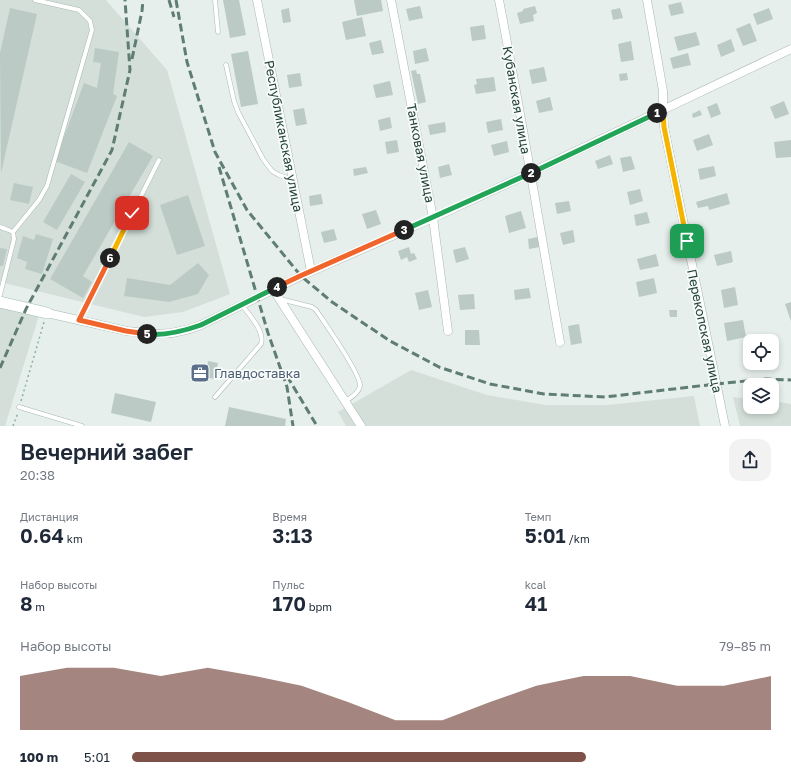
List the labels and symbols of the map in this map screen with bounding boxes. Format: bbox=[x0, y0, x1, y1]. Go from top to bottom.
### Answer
street label: Кубанская улица bbox=[500, 45, 534, 155]
street label: Республиканская улица bbox=[261, 59, 307, 213]
street label: Танковая улица bbox=[404, 102, 438, 204]
pin: 1 bbox=[647, 103, 667, 123]
pin: 2 bbox=[521, 163, 541, 183]
pin bbox=[115, 196, 149, 230]
pin: 3 bbox=[394, 220, 414, 240]
pin bbox=[670, 224, 704, 258]
pin: 6 bbox=[100, 248, 120, 268]
street label: Перекопская улица bbox=[684, 268, 726, 394]
pin: 4 bbox=[267, 277, 287, 297]
pin: 5 bbox=[137, 324, 157, 344]
office icon: Главдоставка bbox=[189, 362, 211, 384]
place label: Главдоставка bbox=[214, 365, 300, 381]

